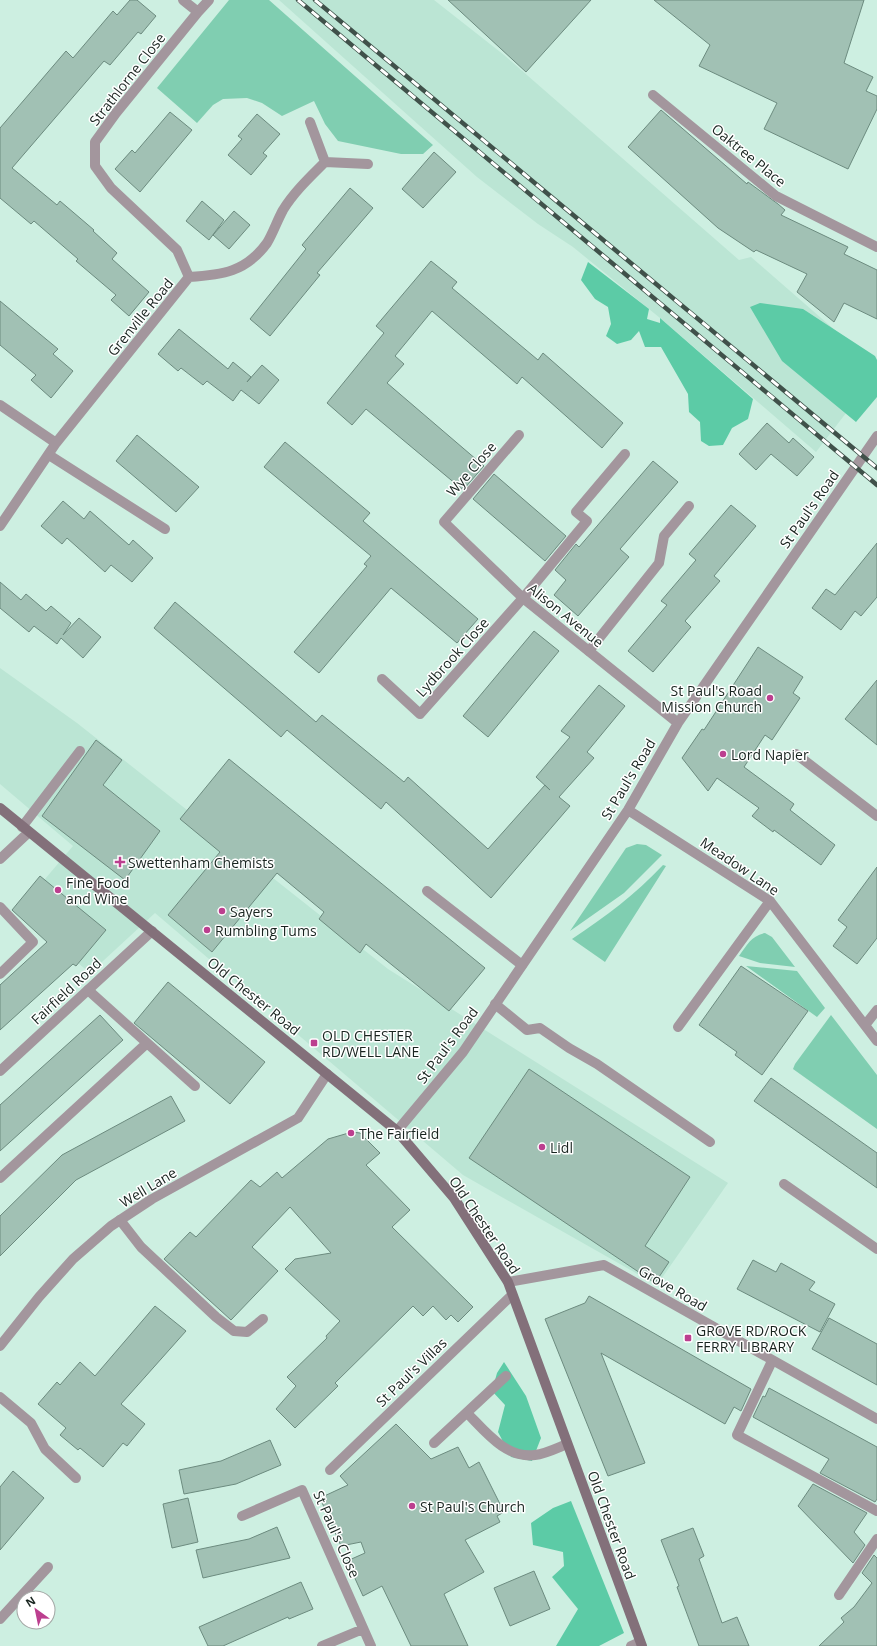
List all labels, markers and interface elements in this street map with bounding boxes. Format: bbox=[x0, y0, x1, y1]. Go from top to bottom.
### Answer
street label: Strathlorne Close bbox=[85, 29, 169, 129]
street label: Oaktree Place bbox=[708, 119, 790, 191]
street label: Grenville Road bbox=[103, 274, 177, 360]
street label: Wye Close bbox=[442, 437, 500, 500]
street label: St Paul's Road bbox=[775, 466, 843, 552]
street label: Alison Avenue bbox=[524, 579, 608, 651]
street label: Lydbrook Close bbox=[411, 613, 493, 701]
place label: St Paul's Road Mission Church bbox=[661, 681, 762, 716]
marker: St Paul's Road Mission Church bbox=[765, 693, 775, 703]
street label: St Paul's Road bbox=[596, 735, 660, 823]
place label: Lord Napier bbox=[731, 745, 809, 764]
marker: Lord Napier bbox=[718, 749, 728, 759]
street label: Meadow Lane bbox=[697, 833, 783, 899]
place label: Swettenham Chemists bbox=[128, 853, 274, 872]
marker: Swettenham Chemists bbox=[115, 857, 125, 867]
place label: Fine Food and Wine bbox=[66, 873, 129, 908]
marker: Fine Food and Wine bbox=[53, 885, 63, 895]
place label: Sayers bbox=[230, 902, 273, 921]
marker: Sayers bbox=[217, 906, 227, 916]
place label: Rumbling Tums bbox=[215, 921, 317, 940]
marker: Rumbling Tums bbox=[202, 925, 212, 935]
street label: Old Chester Road bbox=[204, 953, 304, 1039]
street label: Fairfield Road bbox=[27, 954, 105, 1028]
street label: St Paul's Road bbox=[412, 1003, 482, 1087]
place label: OLD CHESTER RD/WELL LANE bbox=[322, 1026, 419, 1061]
marker: OLD CHESTER RD/WELL LANE bbox=[309, 1038, 319, 1048]
place label: The Fairfield bbox=[359, 1124, 439, 1143]
marker: The Fairfield bbox=[346, 1128, 356, 1138]
place label: Lidl bbox=[550, 1138, 573, 1157]
marker: Lidl bbox=[537, 1142, 547, 1152]
street label: Well Lane bbox=[116, 1163, 180, 1211]
street label: Old Chester Road bbox=[445, 1172, 525, 1278]
street label: Grove Road bbox=[635, 1261, 711, 1315]
place label: GROVE RD/ROCK FERRY LIBRARY bbox=[696, 1321, 807, 1356]
street label: St Paul's Villas bbox=[372, 1333, 451, 1411]
marker: GROVE RD/ROCK FERRY LIBRARY bbox=[683, 1333, 693, 1343]
street label: Old Chester Road bbox=[584, 1468, 640, 1582]
street label: St Paul's Close bbox=[309, 1488, 365, 1581]
place label: St Paul's Church bbox=[420, 1497, 525, 1516]
marker: St Paul's Church bbox=[407, 1501, 417, 1511]
north arrow bbox=[16, 1590, 56, 1630]
text: N bbox=[22, 1592, 38, 1610]

